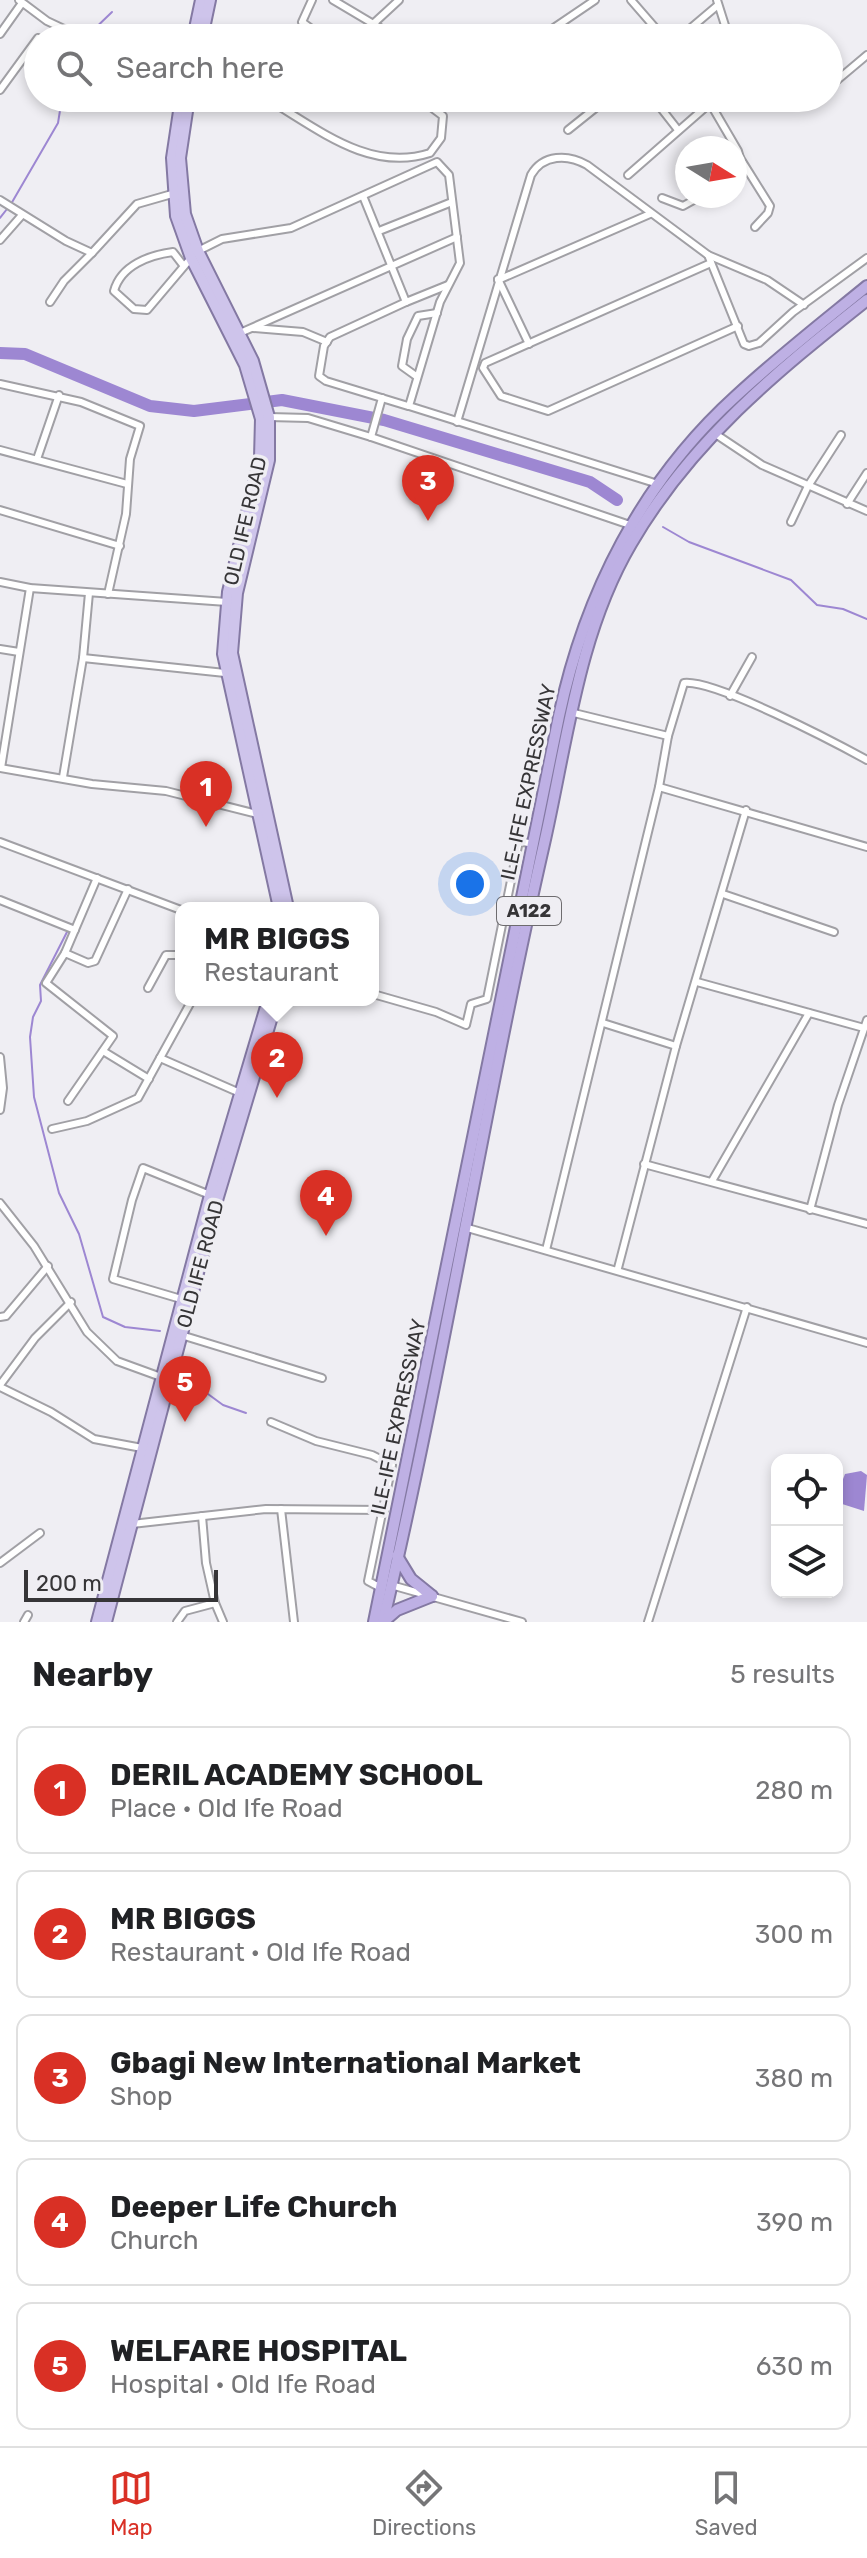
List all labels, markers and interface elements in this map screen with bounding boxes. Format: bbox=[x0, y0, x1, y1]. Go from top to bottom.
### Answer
search box bbox=[24, 24, 843, 112]
icon: search bbox=[52, 46, 96, 90]
text: Search here bbox=[116, 50, 284, 86]
north arrow bbox=[675, 136, 747, 208]
street label: OLD IFE ROAD bbox=[219, 454, 271, 588]
pin: 3 bbox=[402, 455, 454, 521]
street label: ILE-IFE EXPRESSWAY bbox=[495, 682, 561, 882]
pin: 1 bbox=[180, 761, 232, 827]
your location bbox=[450, 864, 490, 904]
road number: A122 bbox=[497, 897, 561, 925]
popup bbox=[175, 902, 379, 1006]
text: MR BIGGS bbox=[204, 921, 350, 957]
text: Restaurant bbox=[204, 957, 339, 988]
pin: 2 bbox=[251, 1032, 303, 1098]
pin: 4 bbox=[300, 1170, 352, 1236]
street label: OLD IFE ROAD bbox=[171, 1198, 229, 1330]
street label: ILE-IFE EXPRESSWAY bbox=[365, 1317, 431, 1517]
pin: 5 bbox=[159, 1356, 211, 1422]
map controls bbox=[771, 1454, 843, 1598]
button: locate bbox=[771, 1454, 843, 1526]
button: layers bbox=[771, 1526, 843, 1598]
scale bar bbox=[24, 1566, 218, 1602]
text: 200 m bbox=[36, 1570, 102, 1597]
text: Nearby bbox=[32, 1654, 153, 1695]
text: 5 results bbox=[730, 1659, 835, 1690]
text: DERIL ACADEMY SCHOOL bbox=[110, 1757, 483, 1793]
text: 1 bbox=[54, 1775, 66, 1806]
text: 280 m bbox=[755, 1775, 833, 1806]
text: Place · Old Ife Road bbox=[110, 1793, 343, 1824]
text: MR BIGGS bbox=[110, 1901, 256, 1937]
text: 2 bbox=[52, 1919, 68, 1950]
text: 300 m bbox=[755, 1919, 833, 1950]
text: Restaurant · Old Ife Road bbox=[110, 1937, 411, 1968]
text: Gbagi New International Market bbox=[110, 2045, 581, 2081]
text: 3 bbox=[51, 2063, 69, 2094]
text: 380 m bbox=[755, 2063, 833, 2094]
text: Shop bbox=[110, 2081, 172, 2112]
text: Deeper Life Church bbox=[110, 2189, 398, 2225]
text: 4 bbox=[51, 2207, 69, 2238]
text: 390 m bbox=[756, 2207, 833, 2238]
text: Church bbox=[110, 2225, 199, 2256]
text: WELFARE HOSPITAL bbox=[110, 2333, 407, 2369]
text: 5 bbox=[52, 2351, 68, 2382]
text: 630 m bbox=[756, 2351, 833, 2382]
text: Hospital · Old Ife Road bbox=[110, 2369, 376, 2400]
tab: Map bbox=[109, 2466, 153, 2541]
tab: Directions bbox=[372, 2466, 476, 2541]
tab: Saved bbox=[695, 2466, 758, 2541]

